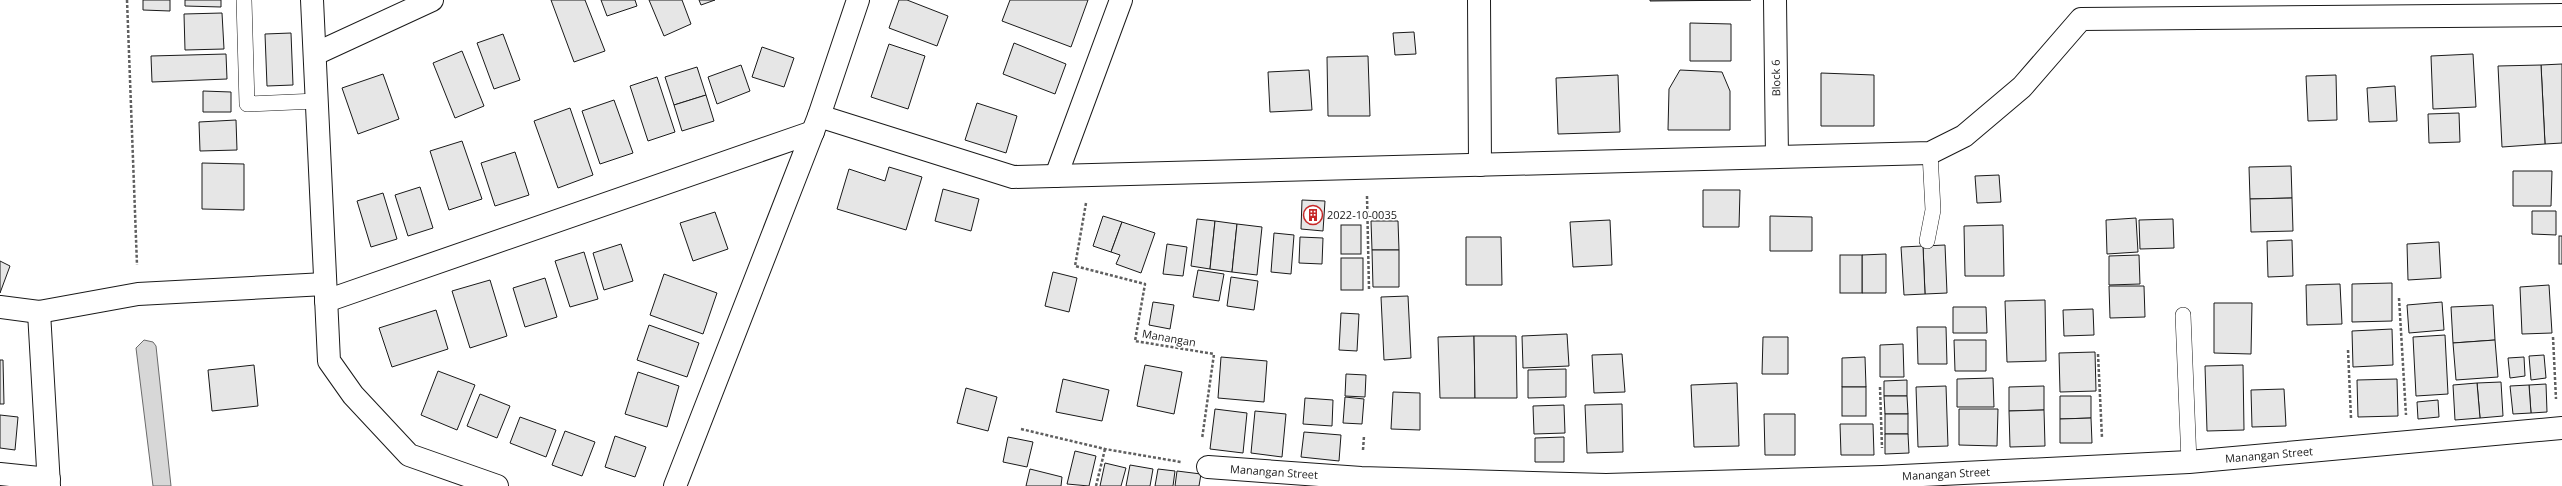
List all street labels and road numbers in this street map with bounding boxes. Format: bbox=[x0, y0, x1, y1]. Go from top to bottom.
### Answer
street label: Block 6 bbox=[1768, 60, 1783, 96]
street label: Manangan bbox=[1141, 325, 1197, 350]
street label: Manangan Street bbox=[2224, 443, 2314, 466]
street label: Manangan Street bbox=[1230, 461, 1319, 482]
street label: Manangan Street bbox=[1902, 464, 1990, 483]

